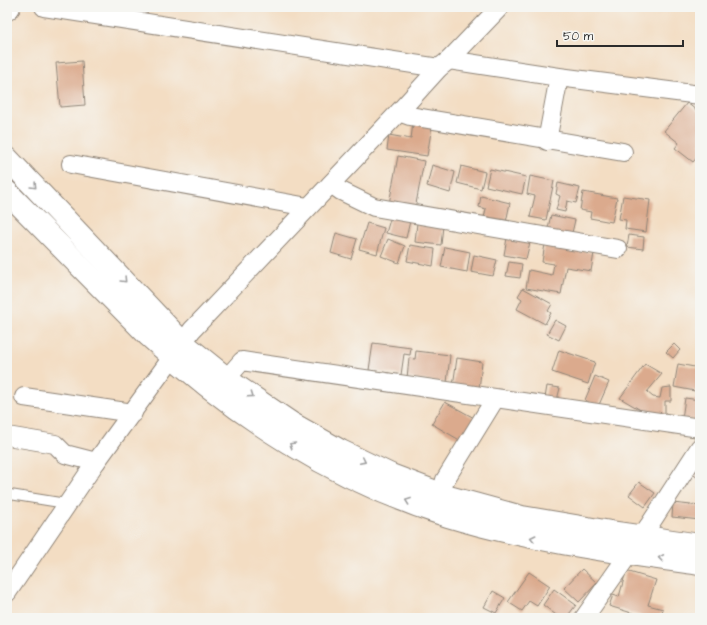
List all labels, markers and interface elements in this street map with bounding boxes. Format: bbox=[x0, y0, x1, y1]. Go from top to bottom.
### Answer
scale bar bbox=[557, 22, 683, 48]
text: 50 m bbox=[563, 28, 594, 45]
one-way arrow bbox=[29, 181, 37, 189]
one-way arrow bbox=[119, 275, 126, 283]
one-way arrow bbox=[247, 390, 254, 398]
one-way arrow bbox=[289, 442, 296, 449]
one-way arrow bbox=[358, 456, 366, 464]
one-way arrow bbox=[405, 498, 412, 506]
one-way arrow bbox=[530, 534, 536, 542]
one-way arrow bbox=[658, 554, 664, 563]

